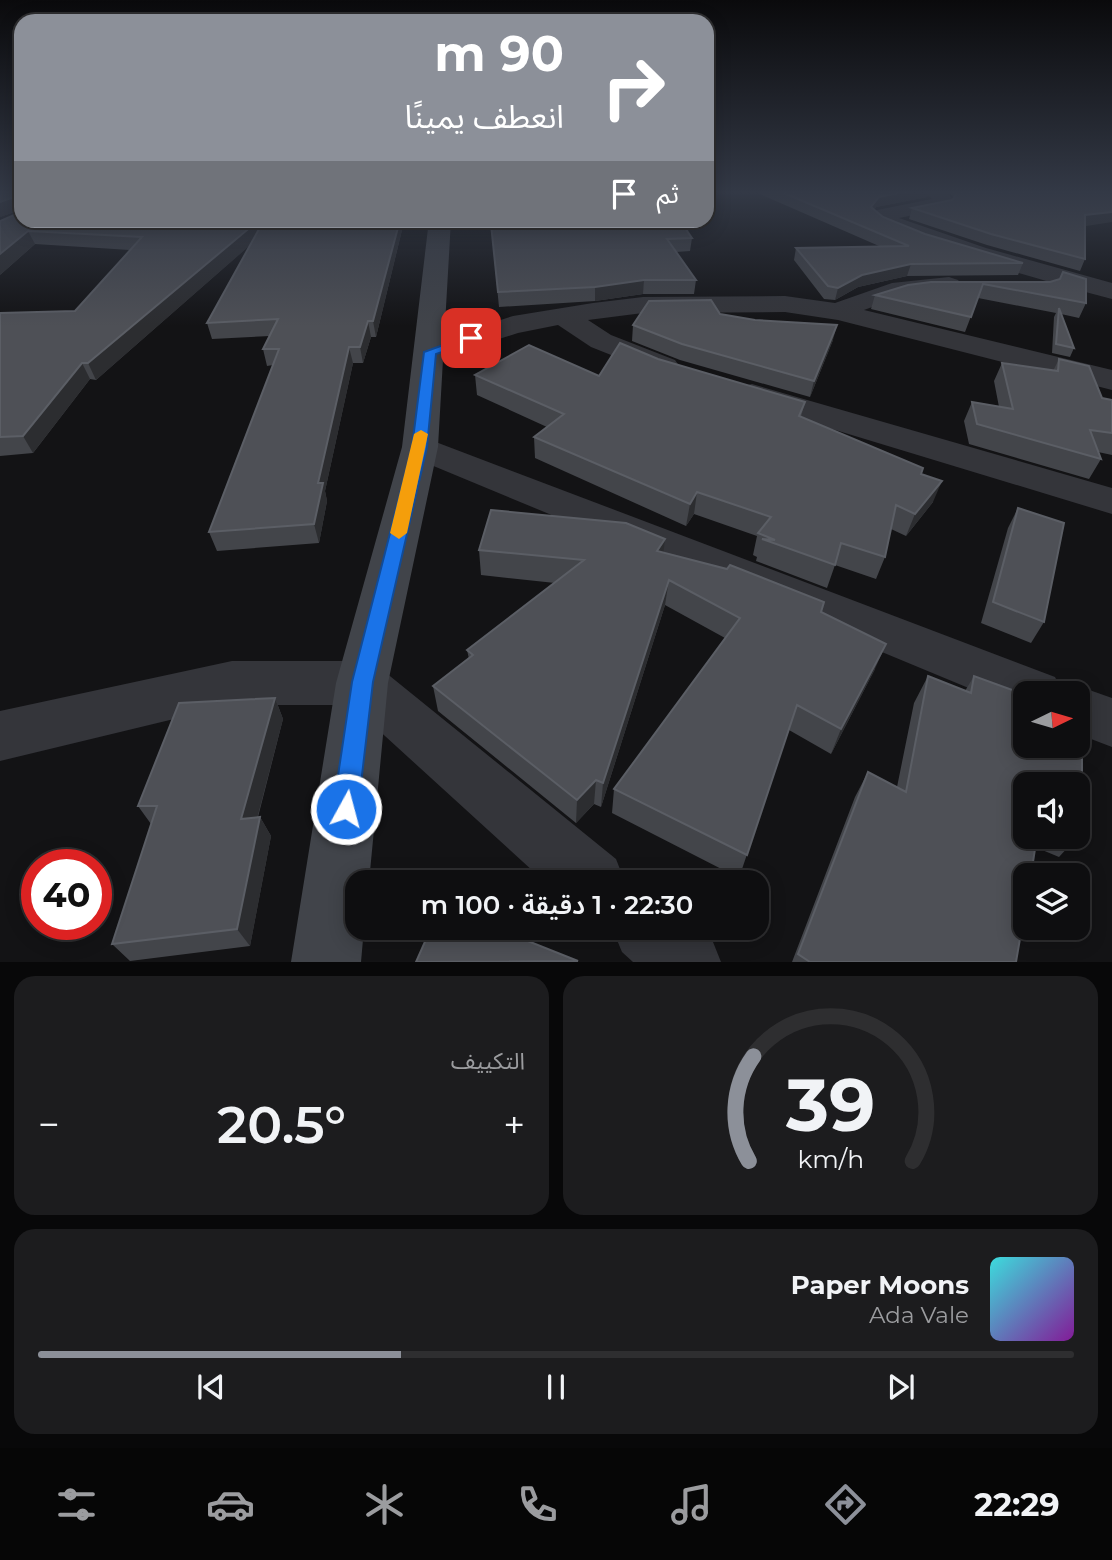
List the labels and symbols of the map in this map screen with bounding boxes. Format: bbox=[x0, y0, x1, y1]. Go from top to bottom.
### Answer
pin bbox=[441, 308, 501, 368]
north arrow bbox=[1013, 681, 1090, 758]
position arrow bbox=[309, 772, 383, 846]
speed limit sign: 40 bbox=[21, 849, 112, 940]

